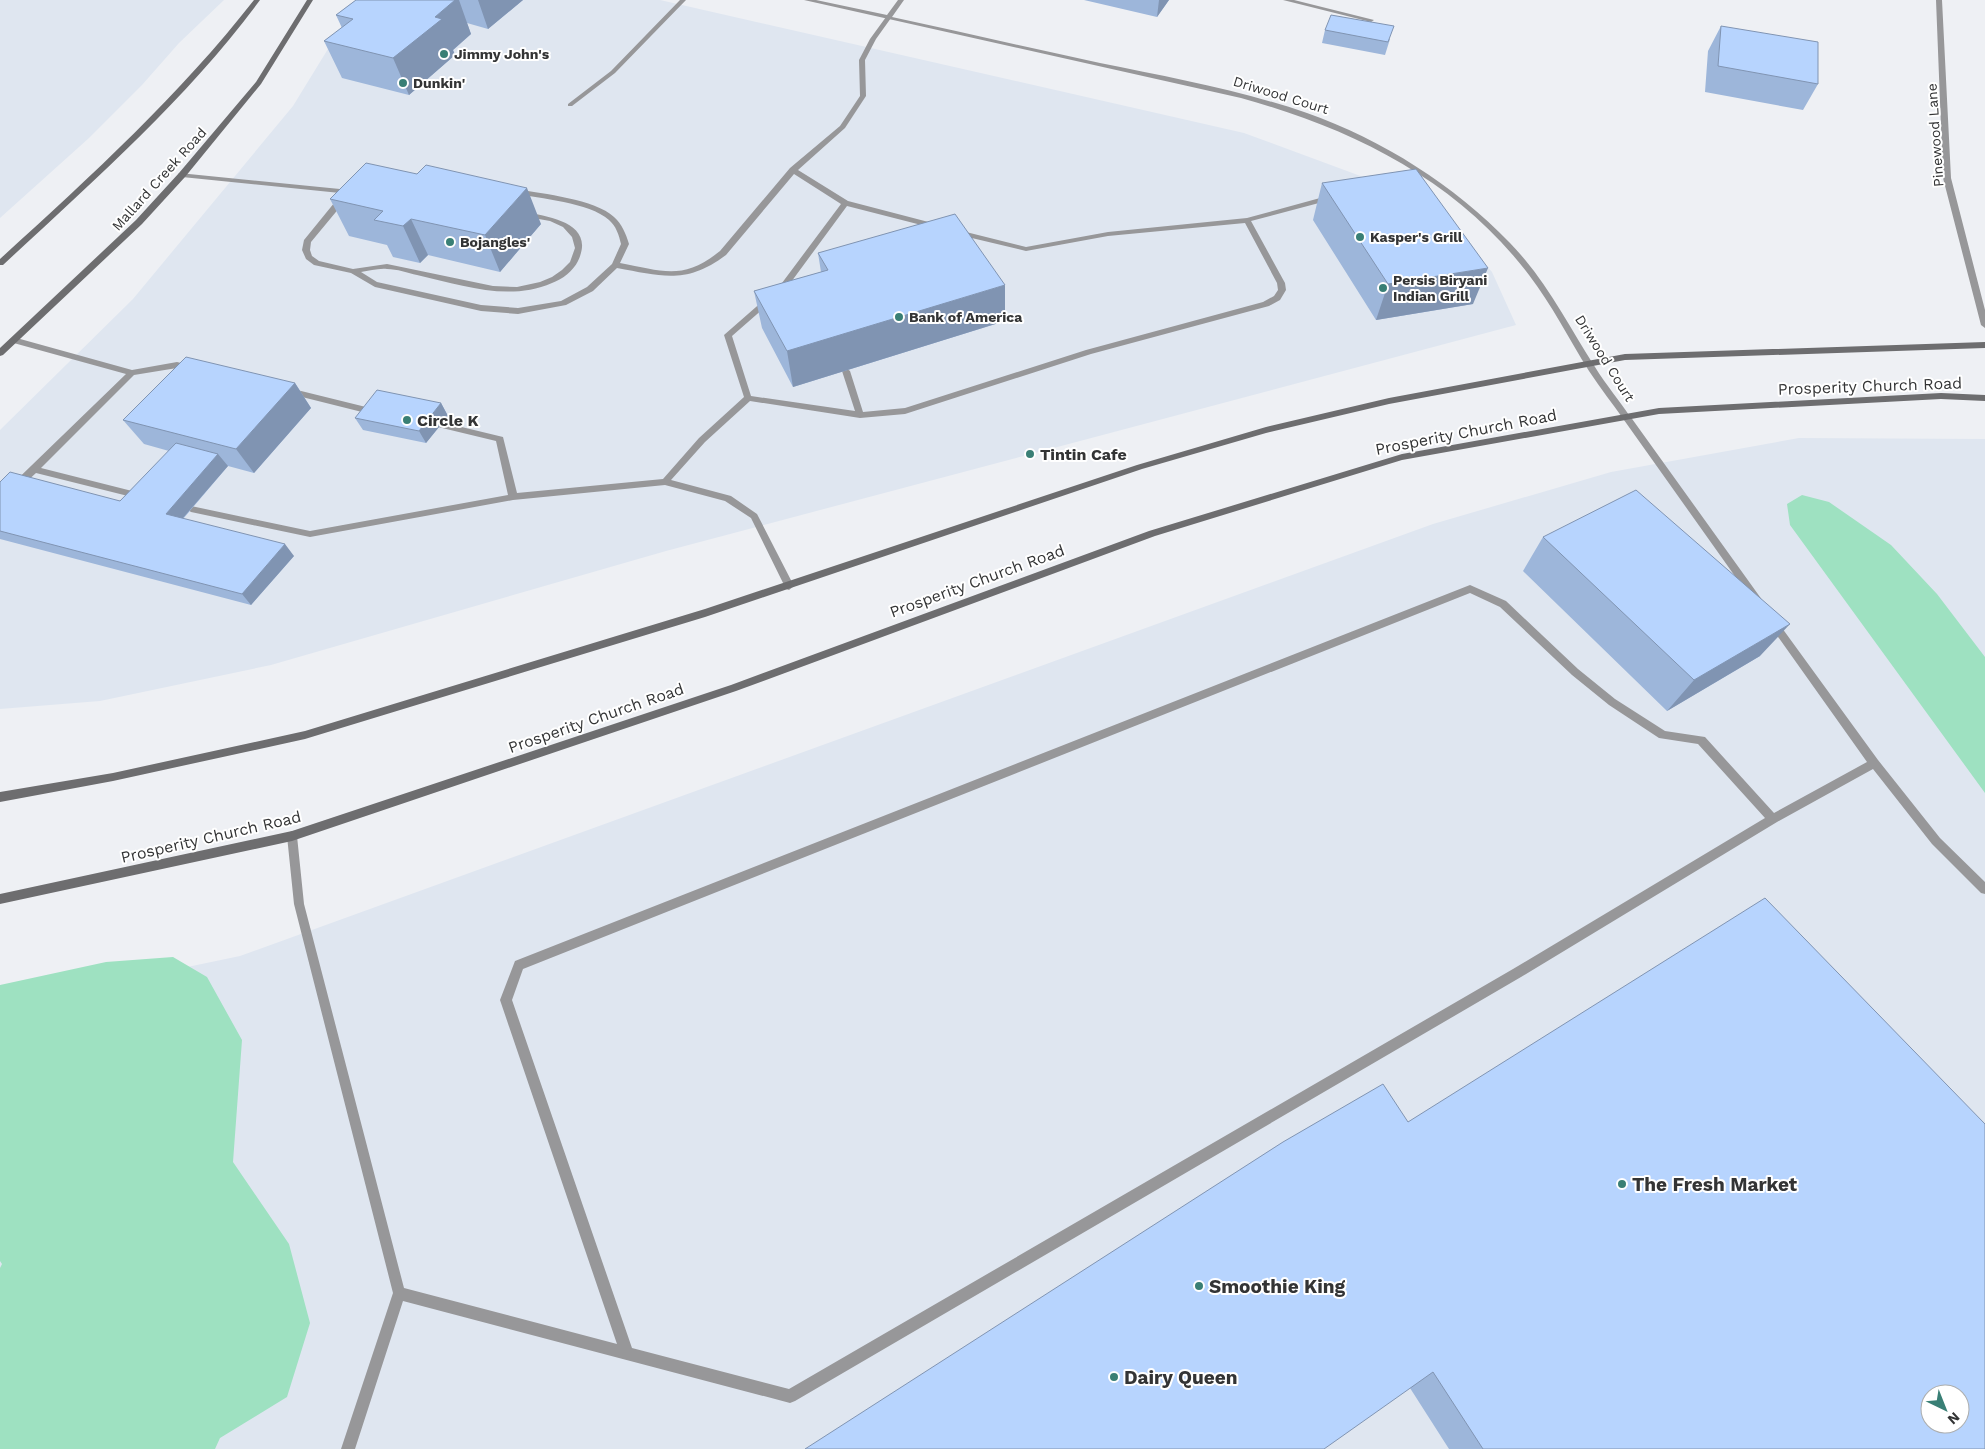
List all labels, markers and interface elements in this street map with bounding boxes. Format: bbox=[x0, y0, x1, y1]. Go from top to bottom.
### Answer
place label: Jimmy John's bbox=[454, 46, 550, 62]
marker: Jimmy John's bbox=[438, 48, 450, 60]
street label: Driwood Court bbox=[1231, 73, 1331, 117]
place label: Dunkin' bbox=[413, 75, 465, 91]
marker: Dunkin' bbox=[397, 77, 409, 89]
street label: Pinewood Lane bbox=[1923, 83, 1947, 187]
street label: Mallard Creek Road bbox=[109, 124, 209, 234]
place label: Kasper's Grill bbox=[1370, 229, 1463, 245]
marker: Kasper's Grill bbox=[1354, 231, 1366, 243]
place label: Bojangles' bbox=[460, 234, 530, 250]
marker: Bojangles' bbox=[444, 236, 456, 248]
place label: Persis Biryani Indian Grill bbox=[1393, 272, 1487, 304]
marker: Persis Biryani Indian Grill bbox=[1377, 282, 1389, 294]
place label: Bank of America bbox=[909, 309, 1023, 325]
marker: Bank of America bbox=[893, 311, 905, 323]
street label: Driwood Court bbox=[1572, 312, 1638, 404]
street label: Prosperity Church Road bbox=[1777, 373, 1963, 399]
street label: Prosperity Church Road bbox=[1374, 405, 1558, 459]
place label: Circle K bbox=[417, 411, 479, 430]
marker: Circle K bbox=[401, 414, 413, 426]
place label: Tintin Cafe bbox=[1040, 445, 1127, 464]
marker: Tintin Cafe bbox=[1024, 448, 1036, 460]
street label: Prosperity Church Road bbox=[887, 541, 1067, 621]
street label: Prosperity Church Road bbox=[506, 679, 686, 757]
street label: Prosperity Church Road bbox=[119, 807, 303, 867]
place label: The Fresh Market bbox=[1632, 1173, 1798, 1196]
marker: The Fresh Market bbox=[1616, 1178, 1628, 1190]
place label: Smoothie King bbox=[1209, 1275, 1346, 1298]
marker: Smoothie King bbox=[1193, 1280, 1205, 1292]
place label: Dairy Queen bbox=[1124, 1366, 1238, 1389]
marker: Dairy Queen bbox=[1108, 1371, 1120, 1383]
north arrow bbox=[1920, 1384, 1970, 1434]
text: N bbox=[1945, 1409, 1963, 1428]

